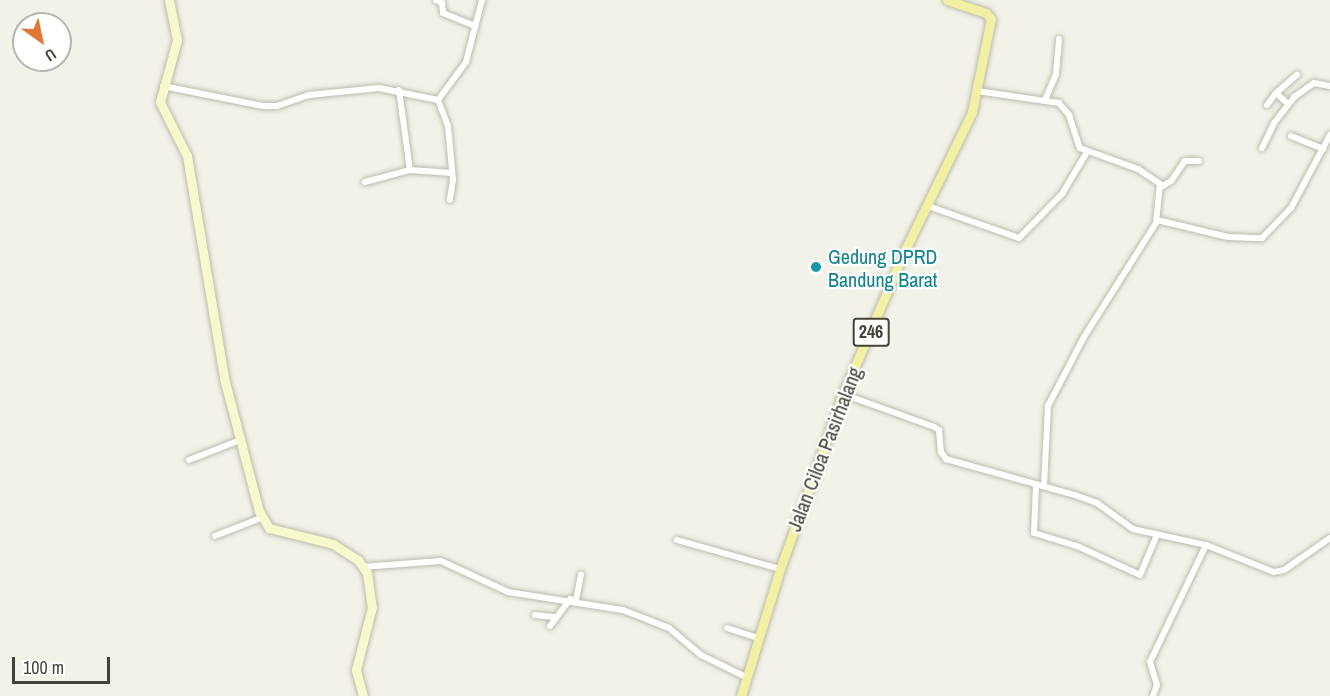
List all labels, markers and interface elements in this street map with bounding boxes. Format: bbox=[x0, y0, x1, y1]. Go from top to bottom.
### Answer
north arrow bbox=[12, 12, 72, 72]
text: U bbox=[41, 44, 61, 67]
place label: Gedung DPRD Bandung Barat bbox=[828, 244, 937, 291]
marker: Gedung DPRD Bandung Barat bbox=[809, 260, 823, 274]
road number: 246 bbox=[852, 317, 890, 347]
street label: Jalan Ciloa Pasirhalang bbox=[782, 363, 866, 535]
scale bar bbox=[15, 645, 112, 683]
text: 100 m bbox=[23, 655, 64, 680]

